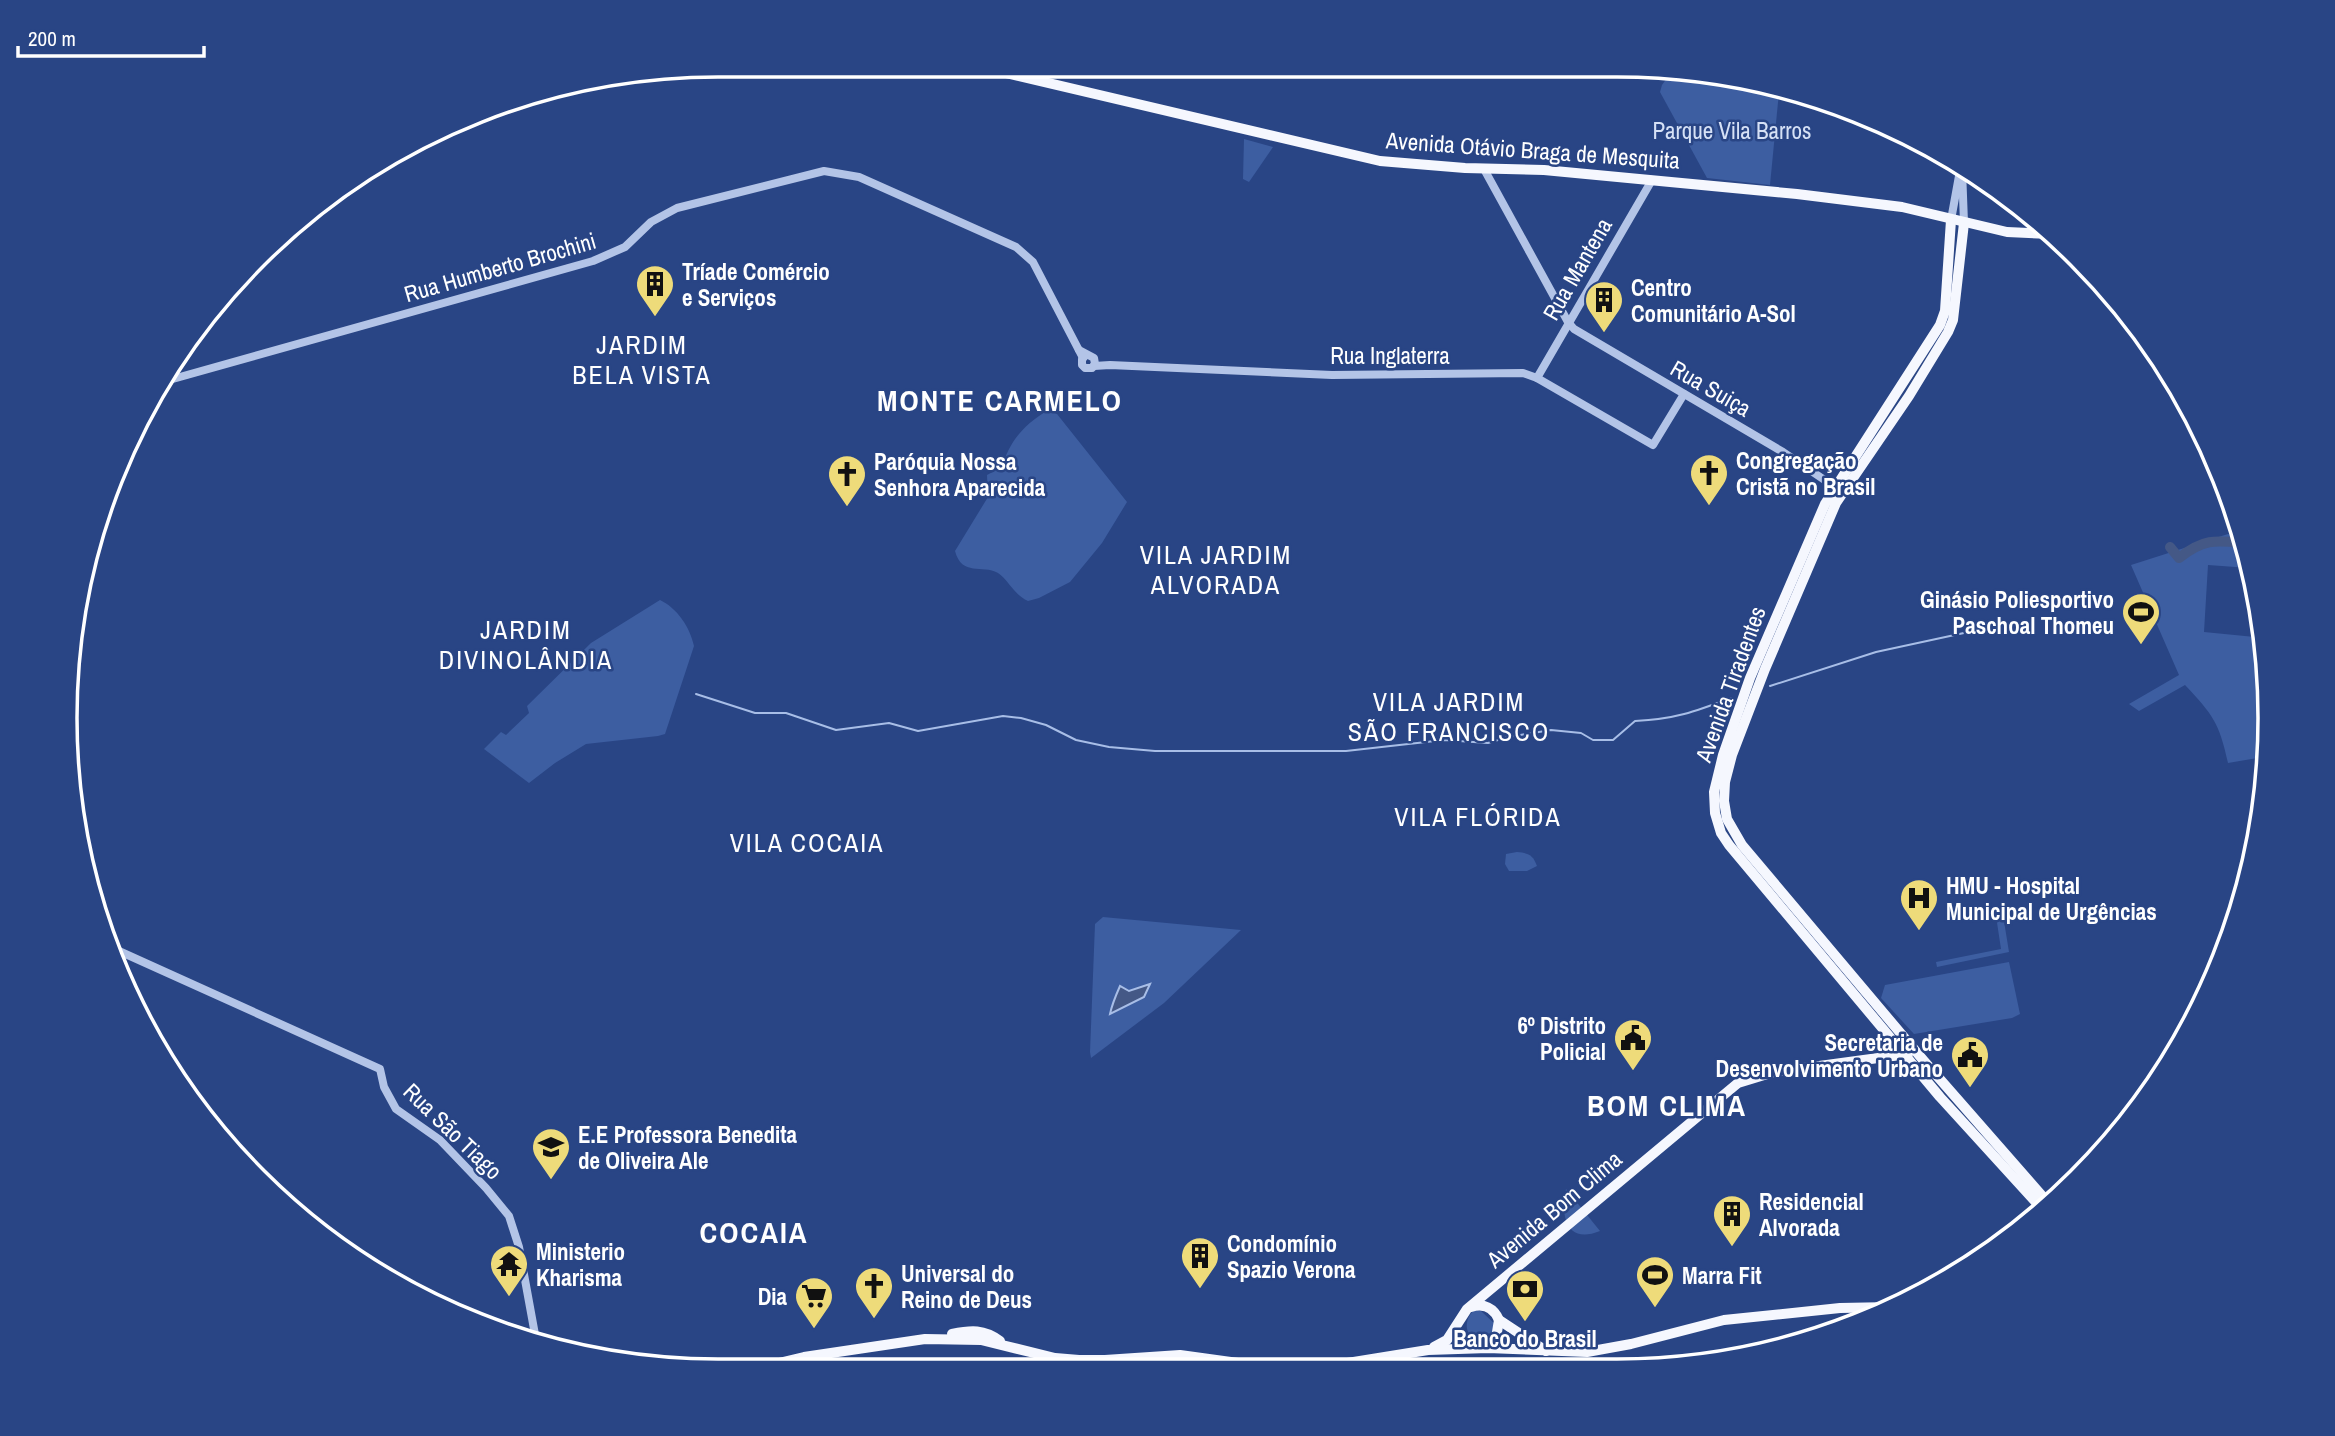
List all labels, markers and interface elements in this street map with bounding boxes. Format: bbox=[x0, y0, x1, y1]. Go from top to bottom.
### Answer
scale bar bbox=[18, 14, 203, 58]
text: 200 m bbox=[28, 24, 76, 53]
park label: Parque Vila Barros bbox=[1652, 115, 1812, 146]
street label: Avenida Otávio Braga de Mesquita bbox=[1384, 124, 1681, 176]
street label: Rua Mantena bbox=[1535, 212, 1619, 326]
street label: Rua Humberto Brochini bbox=[401, 225, 599, 309]
place label: Tríade Comércio e Serviços bbox=[682, 256, 830, 313]
building icon: Tríade Comércio e Serviços bbox=[634, 263, 676, 318]
place label: Centro Comunitário A-Sol bbox=[1631, 272, 1796, 329]
building icon: Centro Comunitário A-Sol bbox=[1583, 279, 1625, 334]
district label: JARDIM BELA VISTA bbox=[572, 327, 712, 392]
street label: Rua Inglaterra bbox=[1330, 340, 1450, 371]
street label: Rua Suiça bbox=[1665, 353, 1757, 424]
district label: MONTE CARMELO bbox=[877, 380, 1123, 420]
place label: Congregação Cristã no Brasil bbox=[1736, 445, 1875, 502]
place label: Paróquia Nossa Senhora Aparecida bbox=[874, 446, 1046, 503]
church icon: Congregação Cristã no Brasil bbox=[1688, 452, 1730, 507]
church icon: Paróquia Nossa Senhora Aparecida bbox=[826, 453, 868, 508]
district label: VILA JARDIM ALVORADA bbox=[1140, 537, 1292, 602]
place label: Ginásio Poliesportivo Paschoal Thomeu bbox=[1920, 584, 2114, 641]
sports icon: Ginásio Poliesportivo Paschoal Thomeu bbox=[2120, 591, 2162, 646]
street label: Avenida Tiradentes bbox=[1687, 602, 1773, 767]
district label: JARDIM DIVINOLÂNDIA bbox=[439, 612, 613, 677]
district label: VILA JARDIM SÃO FRANCISCO bbox=[1348, 684, 1550, 749]
district label: VILA FLÓRIDA bbox=[1394, 799, 1562, 834]
district label: VILA COCAIA bbox=[730, 825, 884, 860]
place label: HMU - Hospital Municipal de Urgências bbox=[1946, 870, 2157, 927]
hospital icon: HMU - Hospital Municipal de Urgências bbox=[1898, 877, 1940, 932]
place label: 6º Distrito Policial bbox=[1517, 1010, 1606, 1067]
public building icon: 6º Distrito Policial bbox=[1612, 1017, 1654, 1072]
place label: Secretaria de Desenvolvimento Urbano bbox=[1716, 1027, 1943, 1084]
public building icon: Secretaria de Desenvolvimento Urbano bbox=[1949, 1034, 1991, 1089]
street label: Rua São Tiago bbox=[397, 1076, 509, 1186]
district label: BOM CLIMA bbox=[1587, 1085, 1747, 1125]
place label: E.E Professora Benedita de Oliveira Ale bbox=[578, 1119, 798, 1176]
school or university icon: E.E Professora Benedita de Oliveira Ale bbox=[530, 1126, 572, 1181]
street label: Avenida Bom Clima bbox=[1479, 1143, 1628, 1275]
place label: Residencial Alvorada bbox=[1759, 1186, 1864, 1243]
building icon: Residencial Alvorada bbox=[1711, 1193, 1753, 1248]
district label: COCAIA bbox=[699, 1212, 809, 1252]
place label: Condomínio Spazio Verona bbox=[1227, 1228, 1356, 1285]
building icon: Condomínio Spazio Verona bbox=[1179, 1235, 1221, 1290]
place label: Ministerio Kharisma bbox=[536, 1236, 625, 1293]
temple icon: Ministerio Kharisma bbox=[488, 1243, 530, 1298]
sports icon: Marra Fit bbox=[1634, 1254, 1676, 1309]
place label: Universal do Reino de Deus bbox=[901, 1258, 1032, 1315]
place label: Marra Fit bbox=[1682, 1260, 1762, 1291]
church icon: Universal do Reino de Deus bbox=[853, 1265, 895, 1320]
bank icon: Banco do Brasil bbox=[1504, 1268, 1546, 1323]
supermarket icon: Dia bbox=[793, 1275, 835, 1330]
place label: Dia bbox=[758, 1281, 788, 1312]
place label: Banco do Brasil bbox=[1453, 1323, 1597, 1354]

